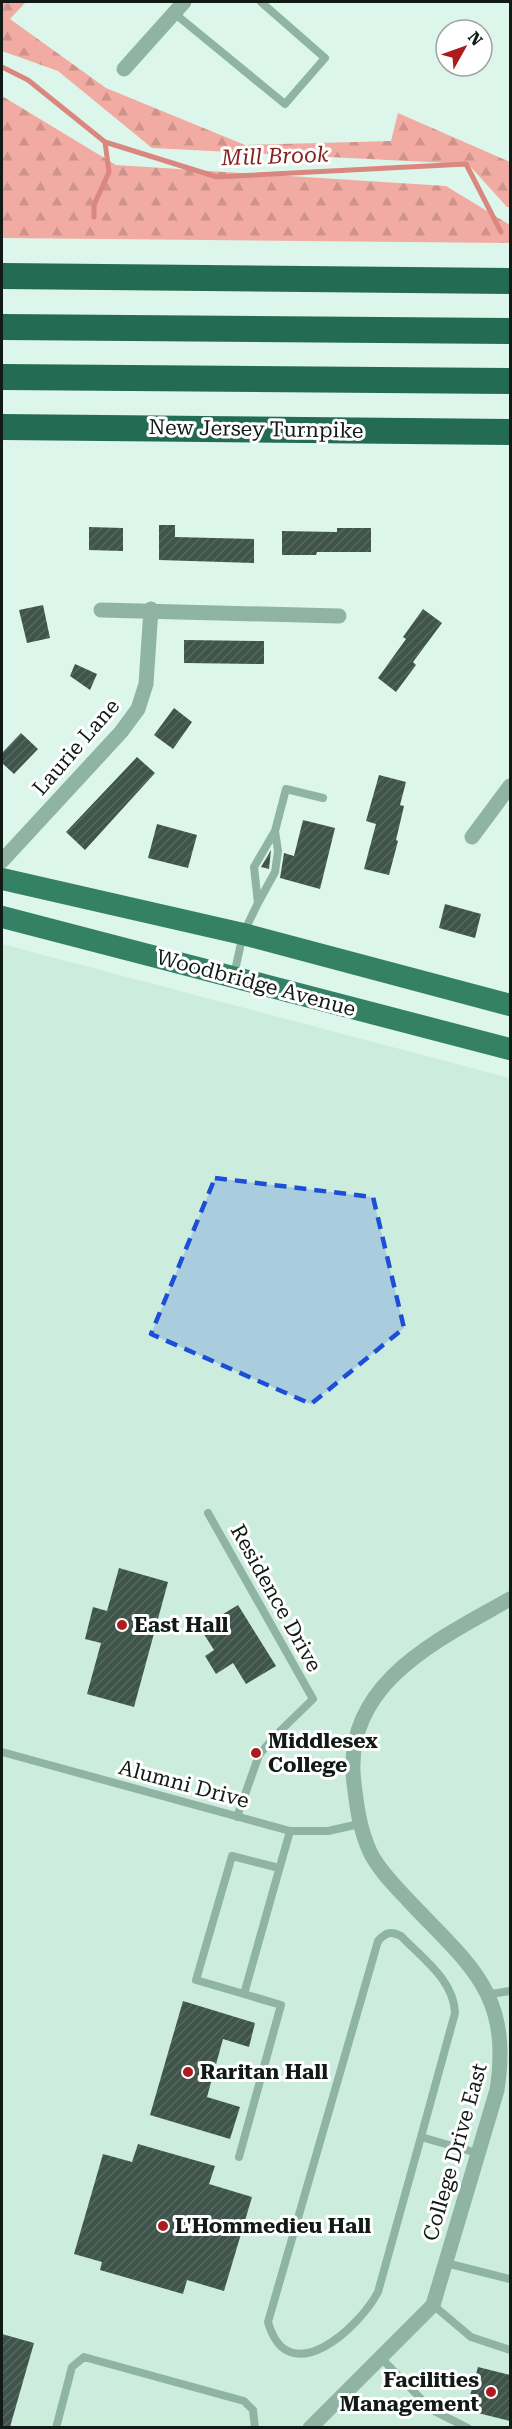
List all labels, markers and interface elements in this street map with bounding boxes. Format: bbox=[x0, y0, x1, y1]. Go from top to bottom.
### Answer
north arrow bbox=[434, 18, 494, 78]
text: N bbox=[464, 28, 486, 50]
water label: Mill Brook bbox=[220, 142, 329, 170]
street label: New Jersey Turnpike bbox=[148, 415, 364, 443]
street label: Laurie Lane bbox=[28, 694, 124, 800]
street label: Woodbridge Avenue bbox=[154, 945, 358, 1021]
street label: Residence Drive bbox=[226, 1520, 326, 1676]
place label: East Hall bbox=[134, 1613, 229, 1637]
marker: East Hall bbox=[115, 1618, 129, 1632]
place label: Middlesex College bbox=[268, 1729, 378, 1777]
marker: Middlesex College bbox=[249, 1746, 263, 1760]
street label: Alumni Drive bbox=[116, 1755, 252, 1813]
place label: Raritan Hall bbox=[200, 2060, 328, 2084]
street label: College Drive East bbox=[418, 2060, 492, 2244]
marker: Raritan Hall bbox=[181, 2065, 195, 2079]
place label: L'Hommedieu Hall bbox=[175, 2214, 371, 2238]
marker: L'Hommedieu Hall bbox=[156, 2219, 170, 2233]
place label: Facilities Management bbox=[340, 2368, 479, 2416]
marker: Facilities Management bbox=[484, 2385, 498, 2399]

